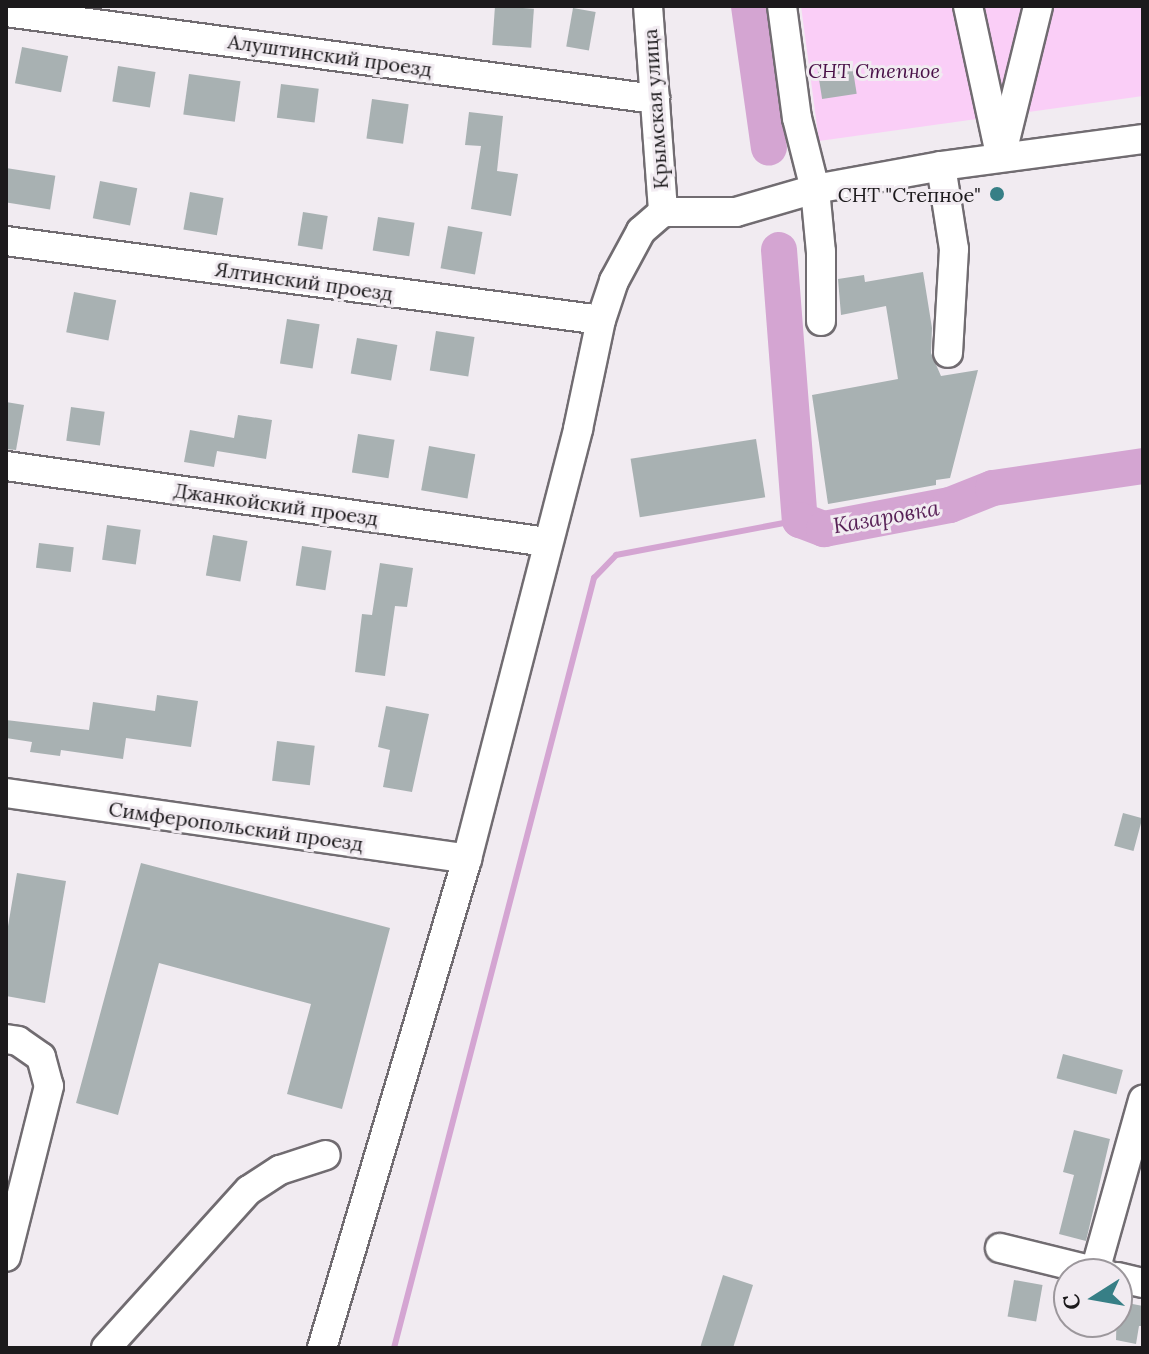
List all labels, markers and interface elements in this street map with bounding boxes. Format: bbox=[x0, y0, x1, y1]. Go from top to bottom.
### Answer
street label: Крымская улица bbox=[637, 28, 673, 190]
street label: Алуштинский проезд bbox=[226, 29, 434, 81]
park label: СНТ Степное bbox=[808, 58, 940, 82]
place label: СНТ "Степное" bbox=[838, 182, 981, 206]
marker: СНТ "Степное" bbox=[988, 185, 1006, 203]
street label: Ялтинский проезд bbox=[213, 257, 395, 305]
street label: Джанкойский проезд bbox=[172, 478, 380, 530]
water label: Казаровка bbox=[831, 495, 941, 539]
street label: Симферопольский проезд bbox=[107, 796, 365, 856]
north arrow bbox=[1053, 1258, 1133, 1338]
text: С bbox=[1056, 1292, 1087, 1312]

